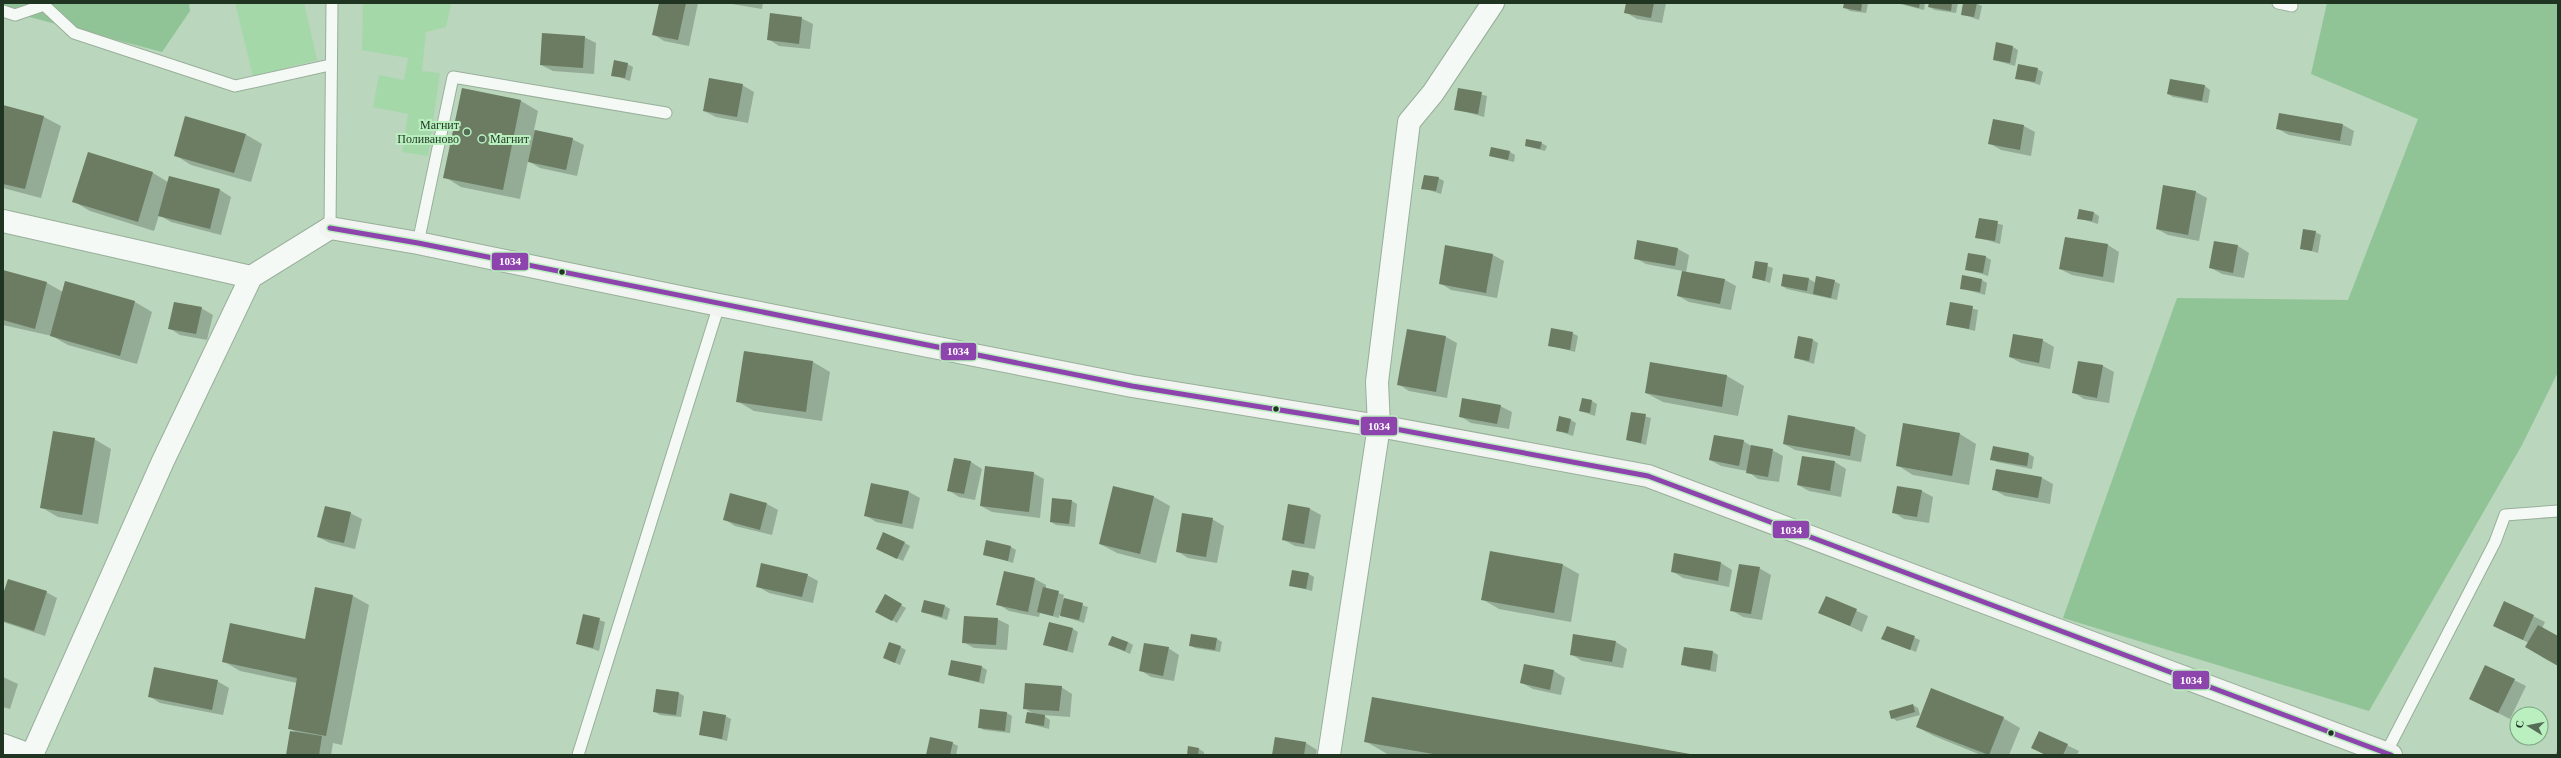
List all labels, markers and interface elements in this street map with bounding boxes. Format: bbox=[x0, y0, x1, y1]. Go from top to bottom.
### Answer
place label: Магнит Поливаново bbox=[397, 118, 460, 146]
marker: Магнит Поливаново bbox=[462, 127, 472, 137]
place label: Магнит bbox=[490, 132, 530, 146]
marker: Магнит bbox=[477, 134, 487, 144]
line badge: 1034 bbox=[491, 252, 529, 271]
text: 1034 bbox=[499, 255, 522, 267]
unlabelled marker bbox=[557, 267, 567, 277]
line badge: 1034 bbox=[940, 342, 977, 361]
text: 1034 bbox=[947, 345, 970, 357]
unlabelled marker bbox=[1271, 404, 1281, 414]
line badge: 1034 bbox=[1360, 416, 1398, 436]
text: 1034 bbox=[1368, 420, 1391, 432]
line badge: 1034 bbox=[1772, 520, 1810, 539]
text: 1034 bbox=[1780, 524, 1803, 536]
line badge: 1034 bbox=[2172, 670, 2210, 690]
text: 1034 bbox=[2180, 674, 2203, 686]
north arrow bbox=[2509, 706, 2549, 746]
text: С bbox=[2513, 719, 2526, 729]
unlabelled marker bbox=[2326, 728, 2336, 738]

